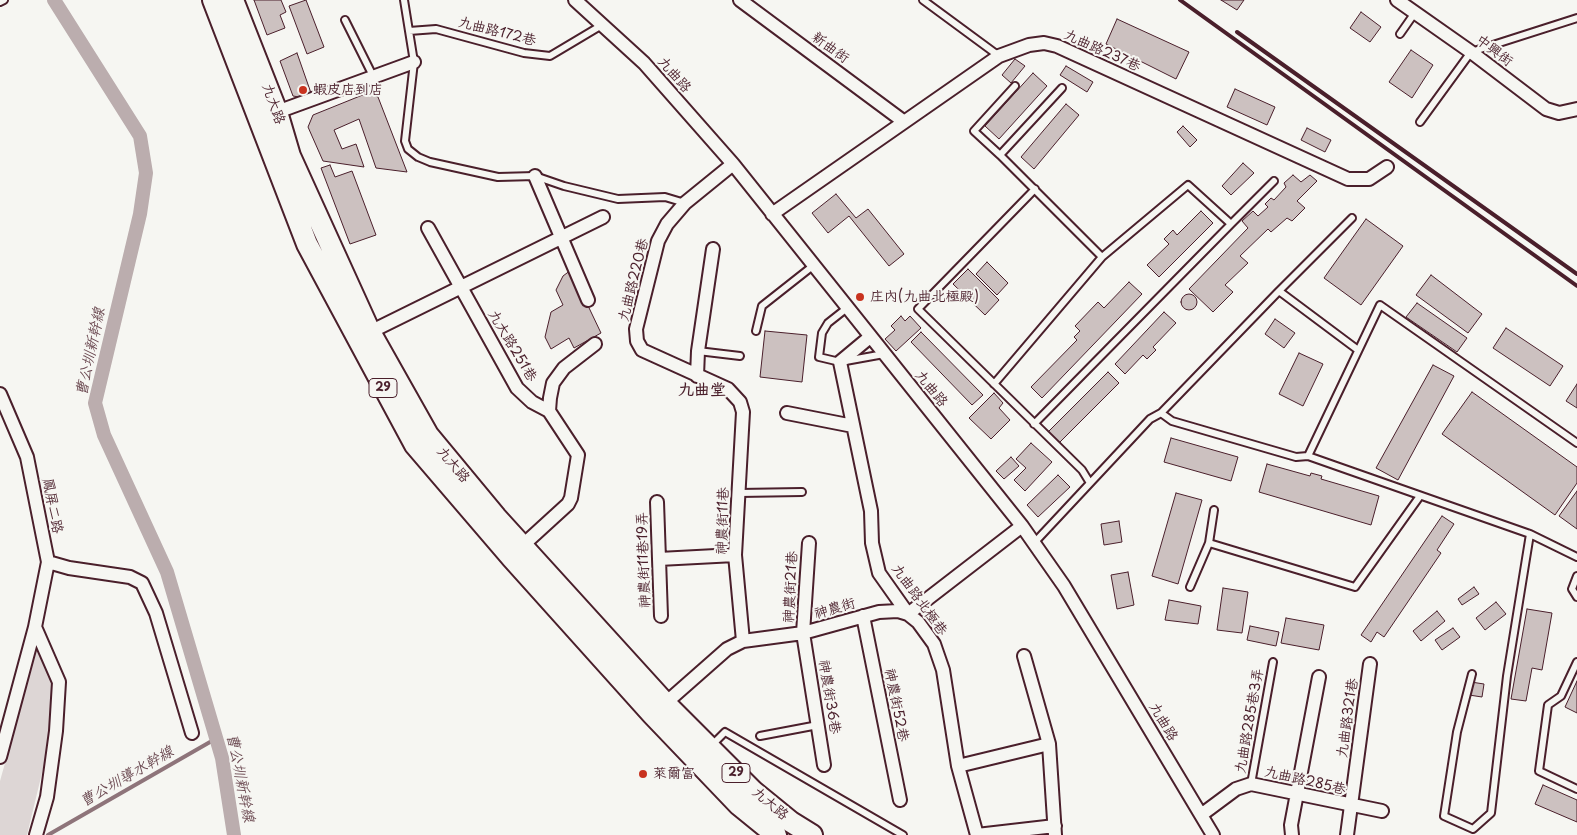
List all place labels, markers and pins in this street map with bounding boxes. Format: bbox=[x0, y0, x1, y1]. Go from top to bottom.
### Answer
place label: 蝦皮店到店 bbox=[313, 82, 383, 98]
marker: 蝦皮店到店 bbox=[297, 84, 309, 96]
place label: 庄內(九曲北極殿) bbox=[870, 289, 979, 305]
marker: 庄內(九曲北極殿) bbox=[854, 291, 866, 303]
place label: 萊爾富 bbox=[653, 766, 695, 782]
marker: 萊爾富 bbox=[637, 768, 649, 780]

